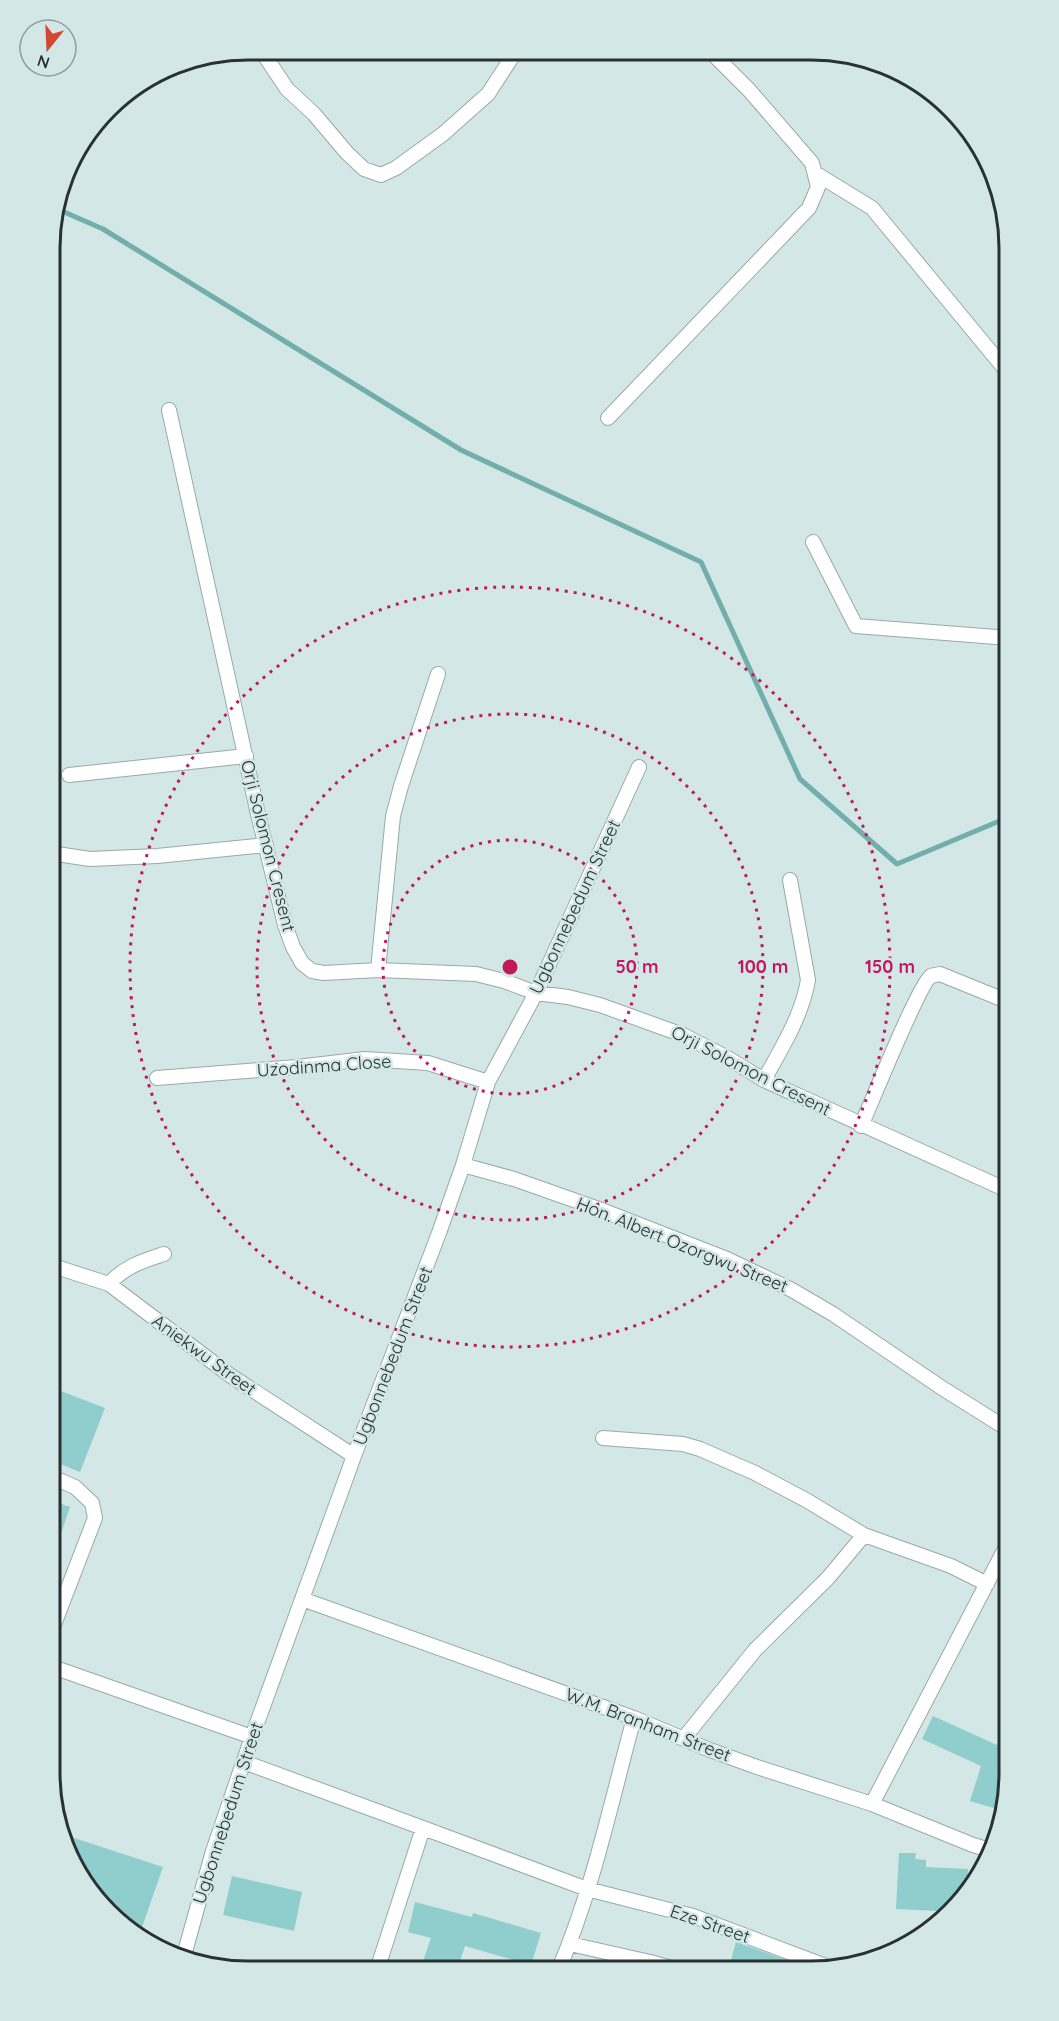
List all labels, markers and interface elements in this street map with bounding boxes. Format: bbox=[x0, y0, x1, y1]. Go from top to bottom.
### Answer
north arrow bbox=[18, 18, 78, 78]
text: N bbox=[35, 51, 52, 74]
street label: Orji Solomon Cresent bbox=[236, 758, 301, 934]
street label: Ugbonnebedum Street bbox=[524, 816, 625, 998]
text: 50 m bbox=[615, 955, 659, 978]
text: 100 m bbox=[738, 955, 788, 978]
text: 150 m bbox=[865, 955, 915, 978]
centre of rings bbox=[500, 957, 520, 977]
street label: Orji Solomon Cresent bbox=[668, 1020, 835, 1121]
street label: Uzodinma Close bbox=[256, 1049, 392, 1082]
street label: Hon. Albert Ozorgwu Street bbox=[573, 1192, 791, 1298]
street label: Ugbonnebedum Street bbox=[348, 1263, 437, 1449]
street label: Aniekwu Street bbox=[148, 1309, 261, 1400]
street label: W.M. Branham Street bbox=[562, 1682, 734, 1767]
street label: Ugbonnebedum Street bbox=[187, 1719, 268, 1907]
street label: Eze Street bbox=[667, 1899, 753, 1948]

